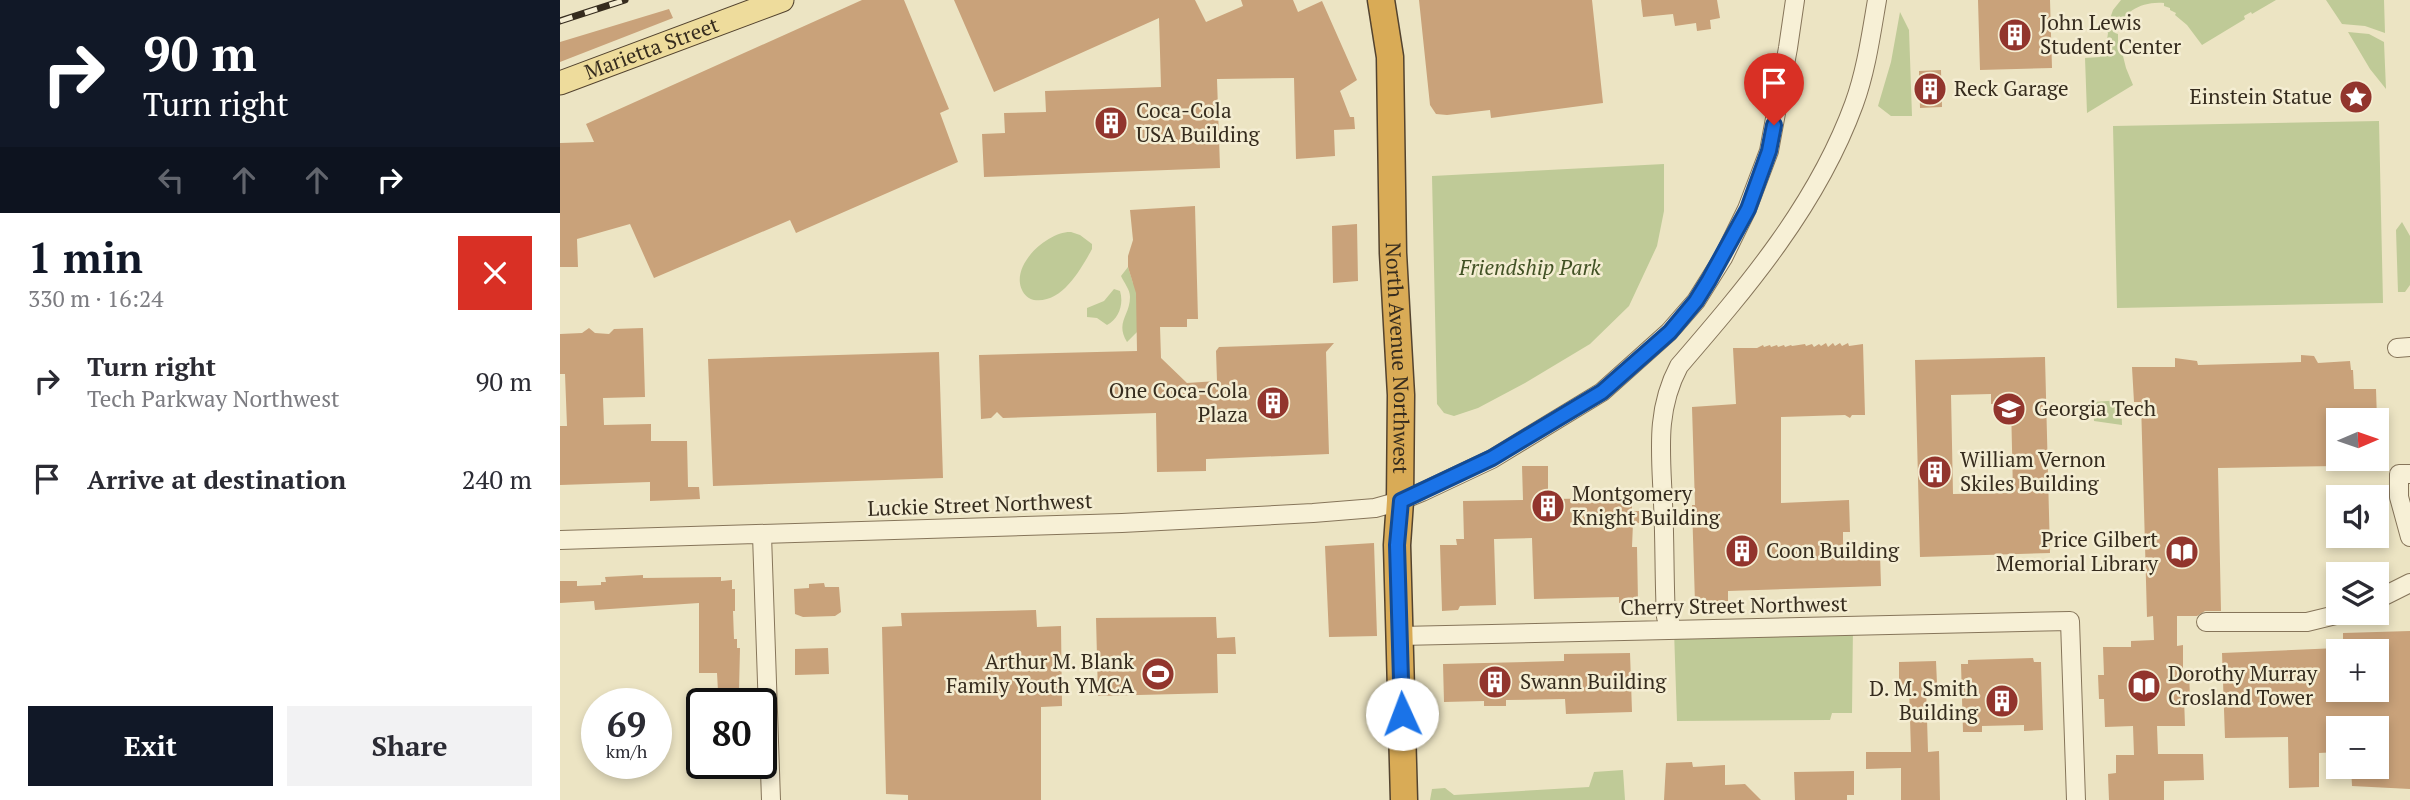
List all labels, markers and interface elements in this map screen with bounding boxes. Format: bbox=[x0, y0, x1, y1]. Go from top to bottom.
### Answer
place label: John Lewis Student Center bbox=[2040, 8, 2181, 60]
street label: Marietta Street bbox=[580, 10, 723, 86]
building icon: John Lewis Student Center bbox=[1996, 16, 2034, 54]
text: 90 m bbox=[143, 20, 257, 85]
icon: right bbox=[28, 28, 119, 119]
pin bbox=[1744, 53, 1804, 125]
icon: arrive bbox=[1755, 64, 1793, 102]
building icon: Reck Garage bbox=[1911, 70, 1949, 108]
place label: Reck Garage bbox=[1954, 74, 2069, 102]
place icon: Einstein Statue bbox=[2337, 78, 2375, 116]
place label: Einstein Statue bbox=[2190, 82, 2332, 110]
text: Turn right bbox=[143, 83, 289, 125]
place label: Coca-Cola USA Building bbox=[1136, 96, 1260, 148]
building icon: Coca-Cola USA Building bbox=[1092, 104, 1130, 142]
icon: left bbox=[152, 161, 190, 199]
icon: ahead bbox=[225, 161, 263, 199]
icon: ahead bbox=[298, 161, 336, 199]
icon: right bbox=[371, 161, 409, 199]
text: 1 min bbox=[28, 229, 143, 285]
button: close bbox=[458, 236, 532, 310]
street label: North Avenue Northwest bbox=[1380, 242, 1416, 474]
park label: Friendship Park bbox=[1458, 253, 1602, 281]
text: 330 m · 16:24 bbox=[28, 283, 163, 314]
text: Turn right bbox=[87, 349, 216, 383]
icon: right bbox=[28, 362, 66, 400]
text: 90 m bbox=[476, 364, 532, 398]
place label: One Coca-Cola Plaza bbox=[1109, 376, 1248, 428]
text: Tech Parkway Northwest bbox=[87, 383, 340, 414]
building icon: One Coca-Cola Plaza bbox=[1254, 384, 1292, 422]
school or university icon: Georgia Tech bbox=[1990, 390, 2028, 428]
place label: Georgia Tech bbox=[2034, 394, 2156, 422]
north arrow bbox=[2326, 408, 2389, 471]
map controls bbox=[2326, 408, 2389, 779]
place label: William Vernon Skiles Building bbox=[1960, 445, 2106, 497]
building icon: William Vernon Skiles Building bbox=[1916, 453, 1954, 491]
icon: arrive bbox=[28, 460, 66, 498]
text: Arrive at destination bbox=[87, 462, 346, 496]
text: 240 m bbox=[462, 462, 532, 496]
place label: Montgomery Knight Building bbox=[1572, 479, 1721, 531]
button: sound bbox=[2326, 485, 2389, 548]
street label: Luckie Street Northwest bbox=[867, 486, 1093, 522]
building icon: Montgomery Knight Building bbox=[1529, 487, 1567, 525]
place label: Price Gilbert Memorial Library bbox=[1996, 525, 2158, 577]
building icon: Coon Building bbox=[1723, 532, 1761, 570]
library icon: Price Gilbert Memorial Library bbox=[2163, 533, 2201, 571]
place label: Coon Building bbox=[1766, 536, 1900, 564]
button: layers bbox=[2326, 562, 2389, 625]
street label: Cherry Street Northwest bbox=[1620, 589, 1848, 621]
button: + bbox=[2326, 639, 2389, 702]
place label: Arthur M. Blank Family Youth YMCA bbox=[946, 647, 1135, 699]
sports icon: Arthur M. Blank Family Youth YMCA bbox=[1139, 655, 1177, 693]
place label: Dorothy Murray Crosland Tower bbox=[2168, 659, 2318, 711]
building icon: Swann Building bbox=[1476, 663, 1514, 701]
place label: Swann Building bbox=[1520, 667, 1667, 695]
library icon: Dorothy Murray Crosland Tower bbox=[2125, 667, 2163, 705]
place label: D. M. Smith Building bbox=[1869, 674, 1979, 726]
position arrow bbox=[1365, 677, 1439, 751]
building icon: D. M. Smith Building bbox=[1983, 682, 2021, 720]
speed limit sign: 80 bbox=[686, 688, 777, 779]
text: 69 bbox=[607, 701, 646, 747]
button: Exit bbox=[28, 706, 273, 786]
button: Share bbox=[287, 706, 532, 786]
button: − bbox=[2326, 716, 2389, 779]
text: km/h bbox=[606, 739, 647, 763]

